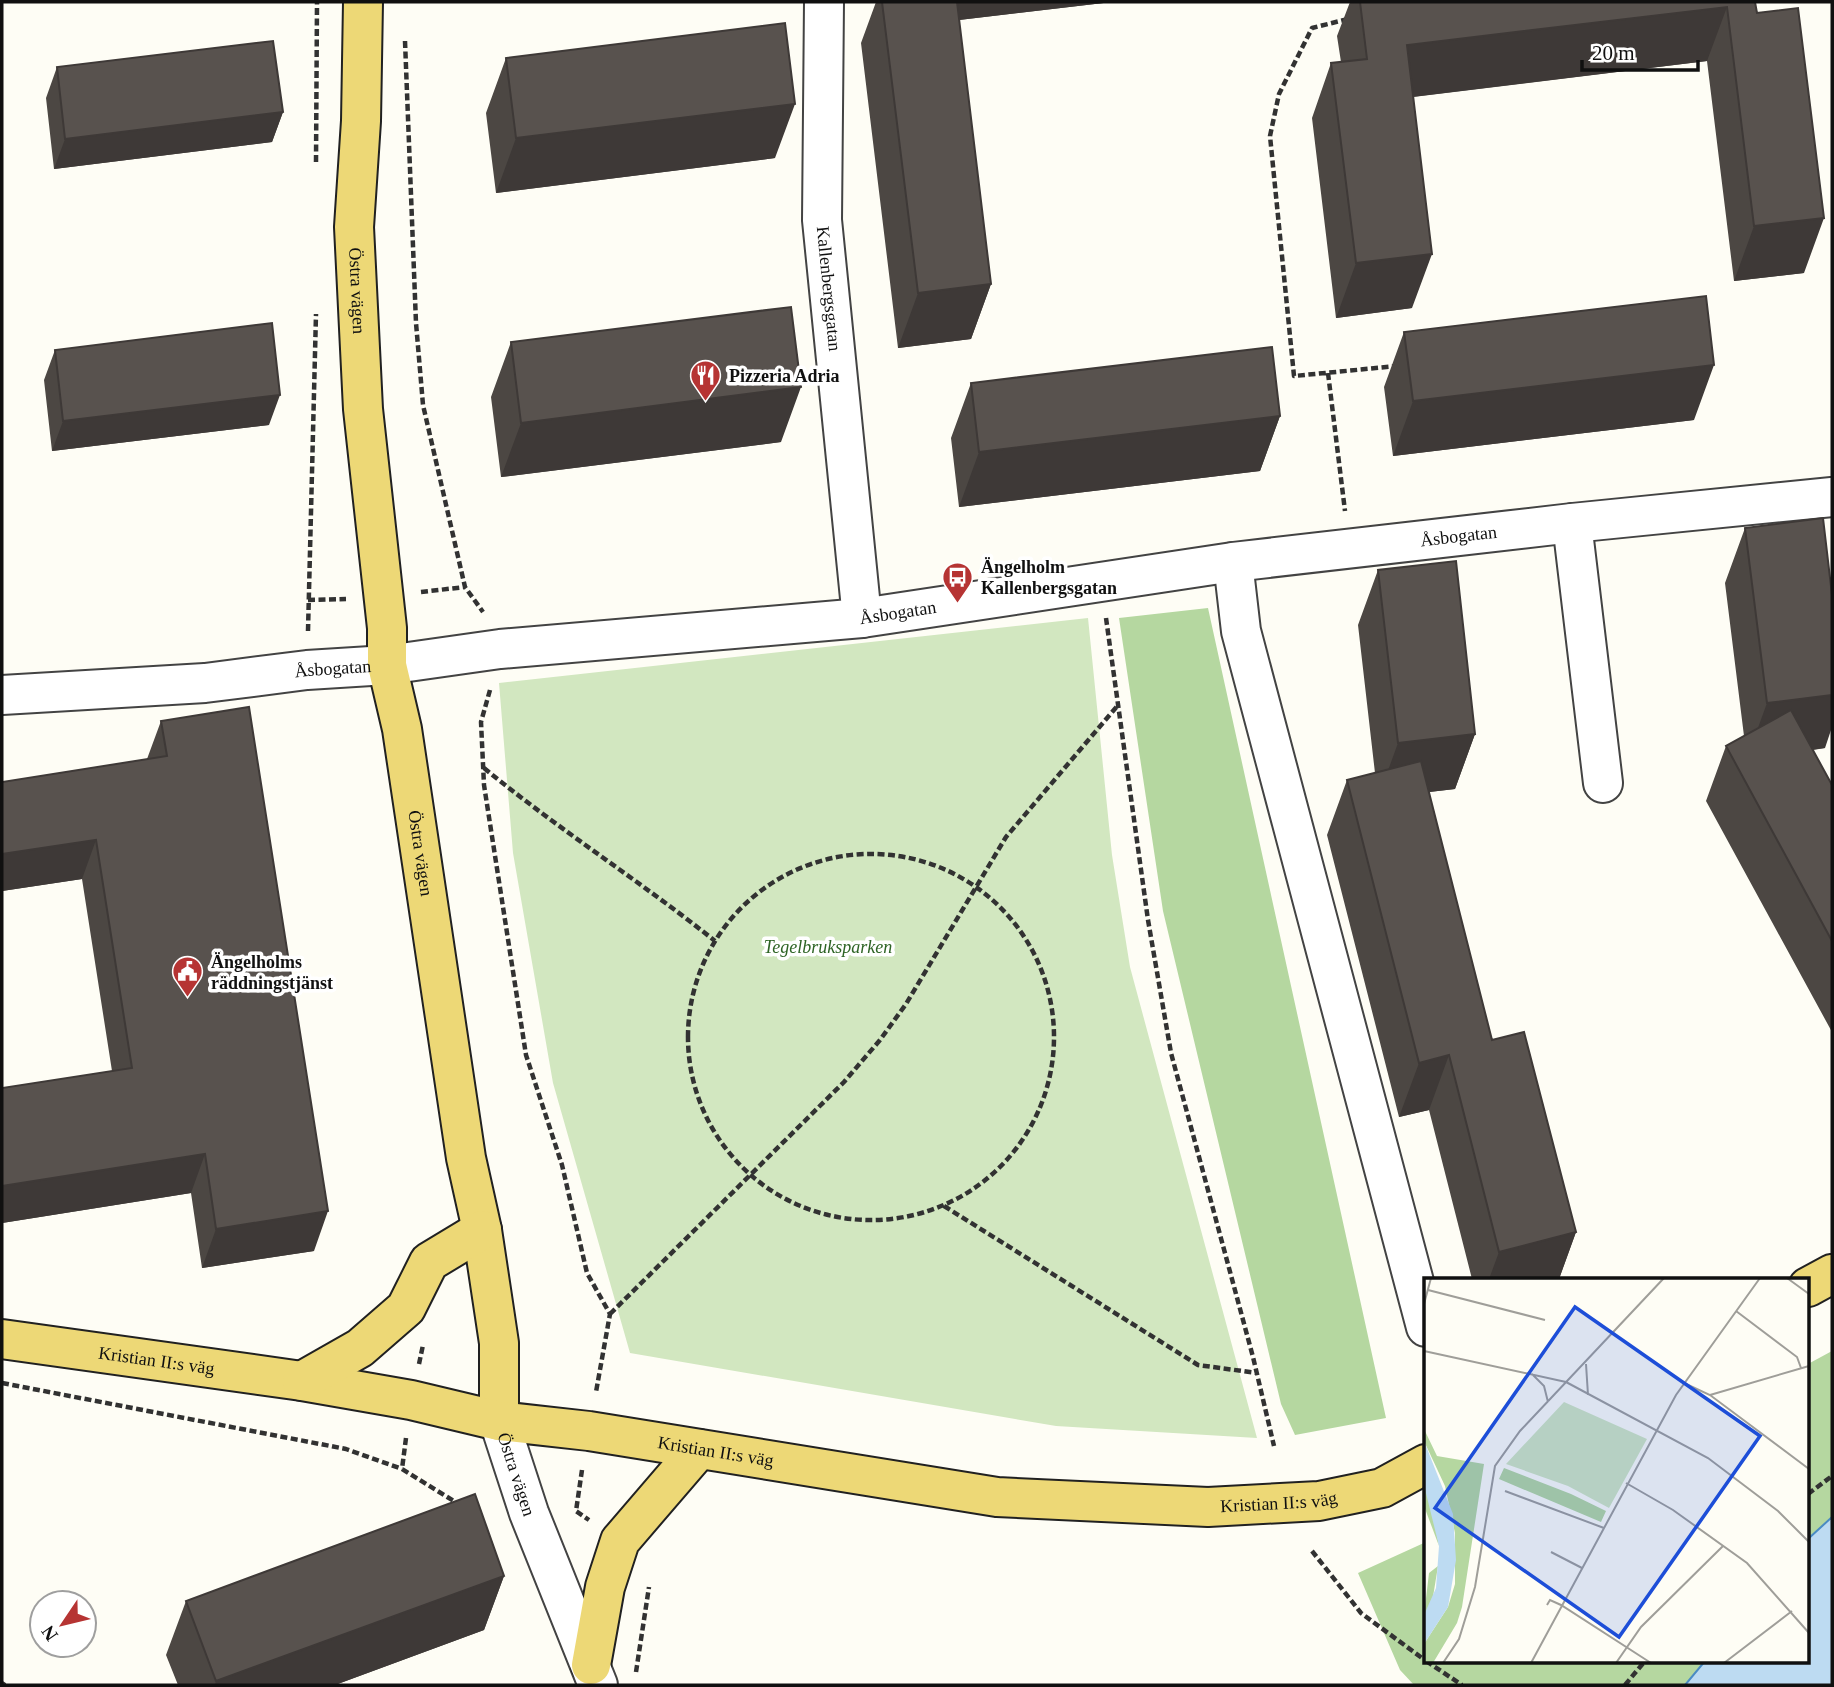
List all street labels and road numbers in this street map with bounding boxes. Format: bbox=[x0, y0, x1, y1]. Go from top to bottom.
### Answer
street label: Kallenbergsgatan bbox=[813, 225, 845, 352]
street label: Östra vägen bbox=[345, 247, 369, 334]
street label: Åsbogatan bbox=[1419, 522, 1498, 550]
street label: Åsbogatan bbox=[858, 597, 937, 628]
street label: Åsbogatan bbox=[293, 656, 372, 682]
street label: Östra vägen bbox=[404, 809, 437, 897]
street label: Kristian II:s väg bbox=[97, 1343, 216, 1379]
street label: Östra vägen bbox=[493, 1430, 539, 1518]
street label: Kristian II:s väg bbox=[656, 1432, 775, 1471]
street label: Kristian II:s väg bbox=[1220, 1488, 1339, 1516]

